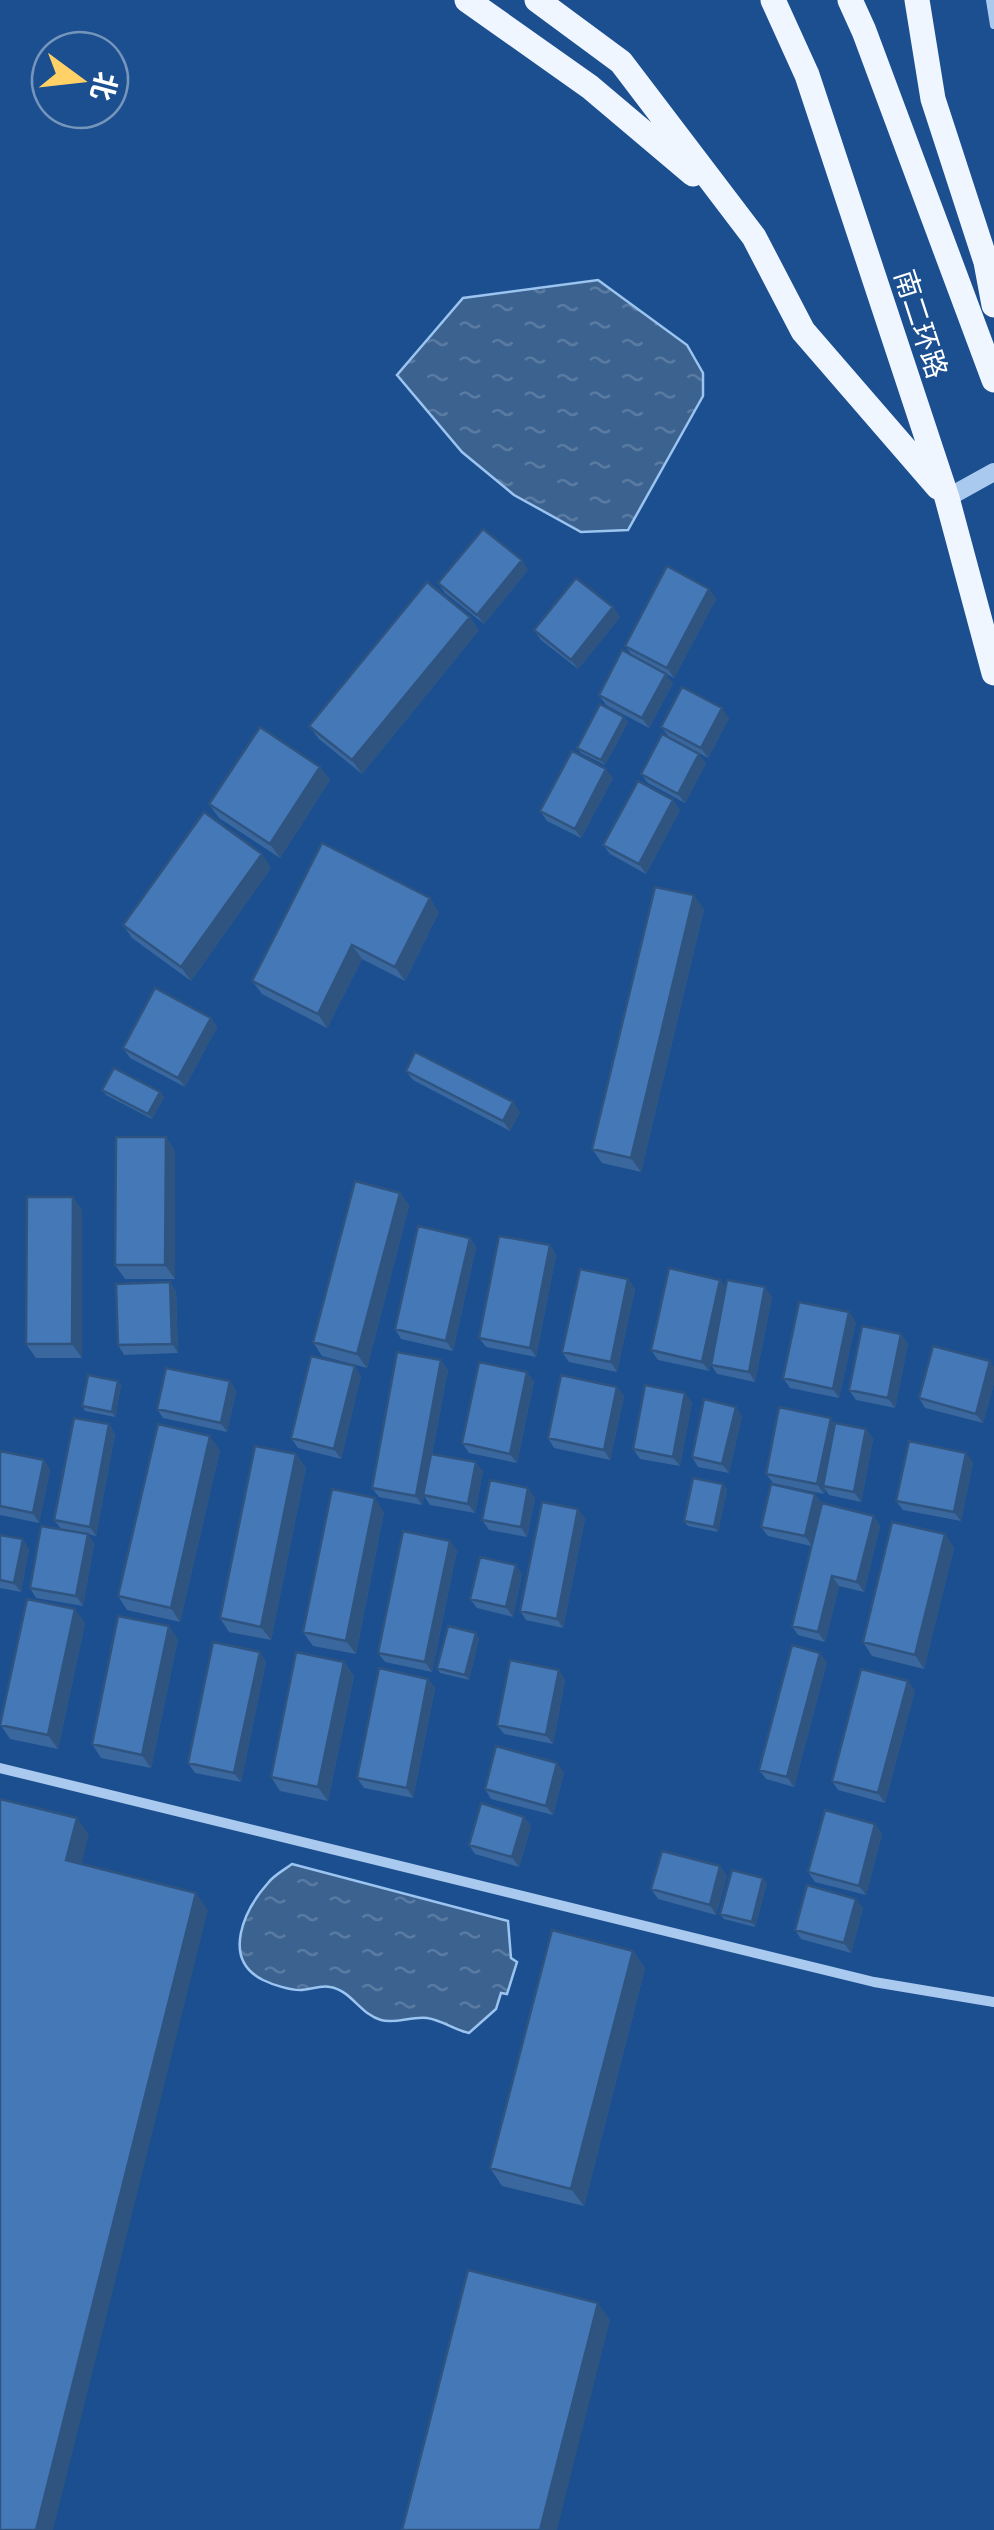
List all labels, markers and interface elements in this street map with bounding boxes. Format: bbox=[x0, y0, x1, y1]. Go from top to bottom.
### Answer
north arrow bbox=[30, 30, 130, 130]
text: 北 bbox=[84, 69, 123, 104]
street label: 南二环路 bbox=[888, 266, 954, 383]

